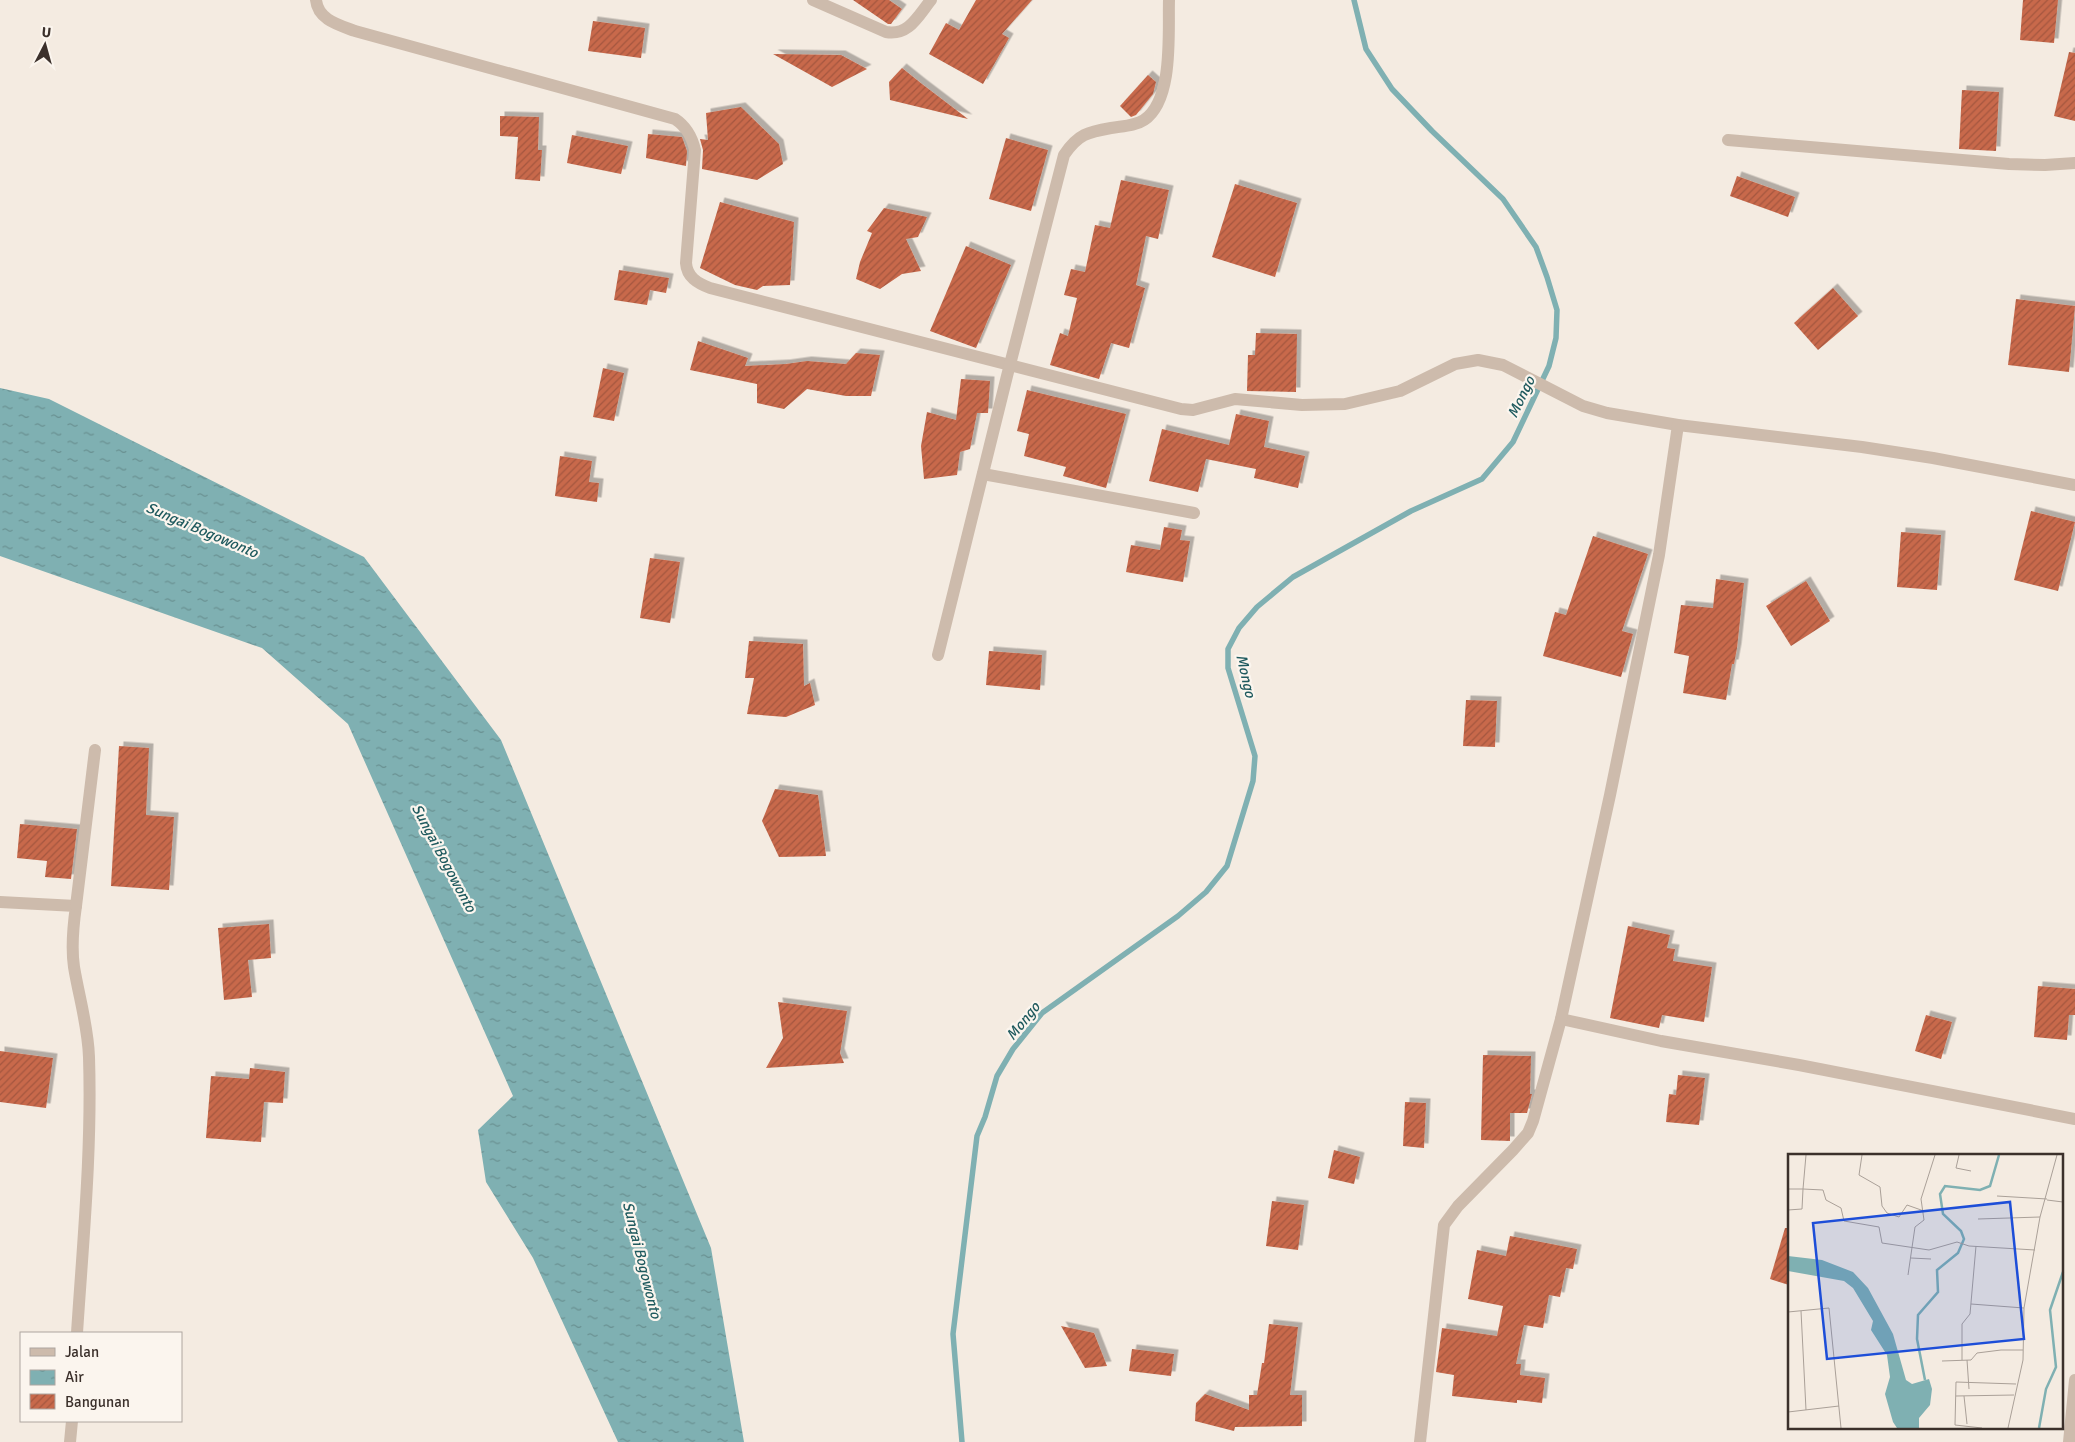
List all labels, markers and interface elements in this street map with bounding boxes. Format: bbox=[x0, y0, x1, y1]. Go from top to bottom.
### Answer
north arrow bbox=[20, 20, 70, 70]
text: U bbox=[41, 24, 52, 42]
water label: Mongo bbox=[1503, 372, 1539, 421]
water label: Sungai Bogowonto bbox=[143, 498, 262, 562]
water label: Mongo bbox=[1232, 653, 1260, 701]
water label: Sungai Bogowonto bbox=[408, 801, 481, 916]
water label: Mongo bbox=[1002, 997, 1045, 1044]
inset map bbox=[1788, 1154, 2062, 1430]
water label: Sungai Bogowonto bbox=[619, 1200, 665, 1321]
legend bbox=[20, 1332, 182, 1422]
text: Jalan bbox=[65, 1343, 99, 1361]
text: Air bbox=[65, 1368, 84, 1386]
text: Bangunan bbox=[65, 1393, 130, 1411]

